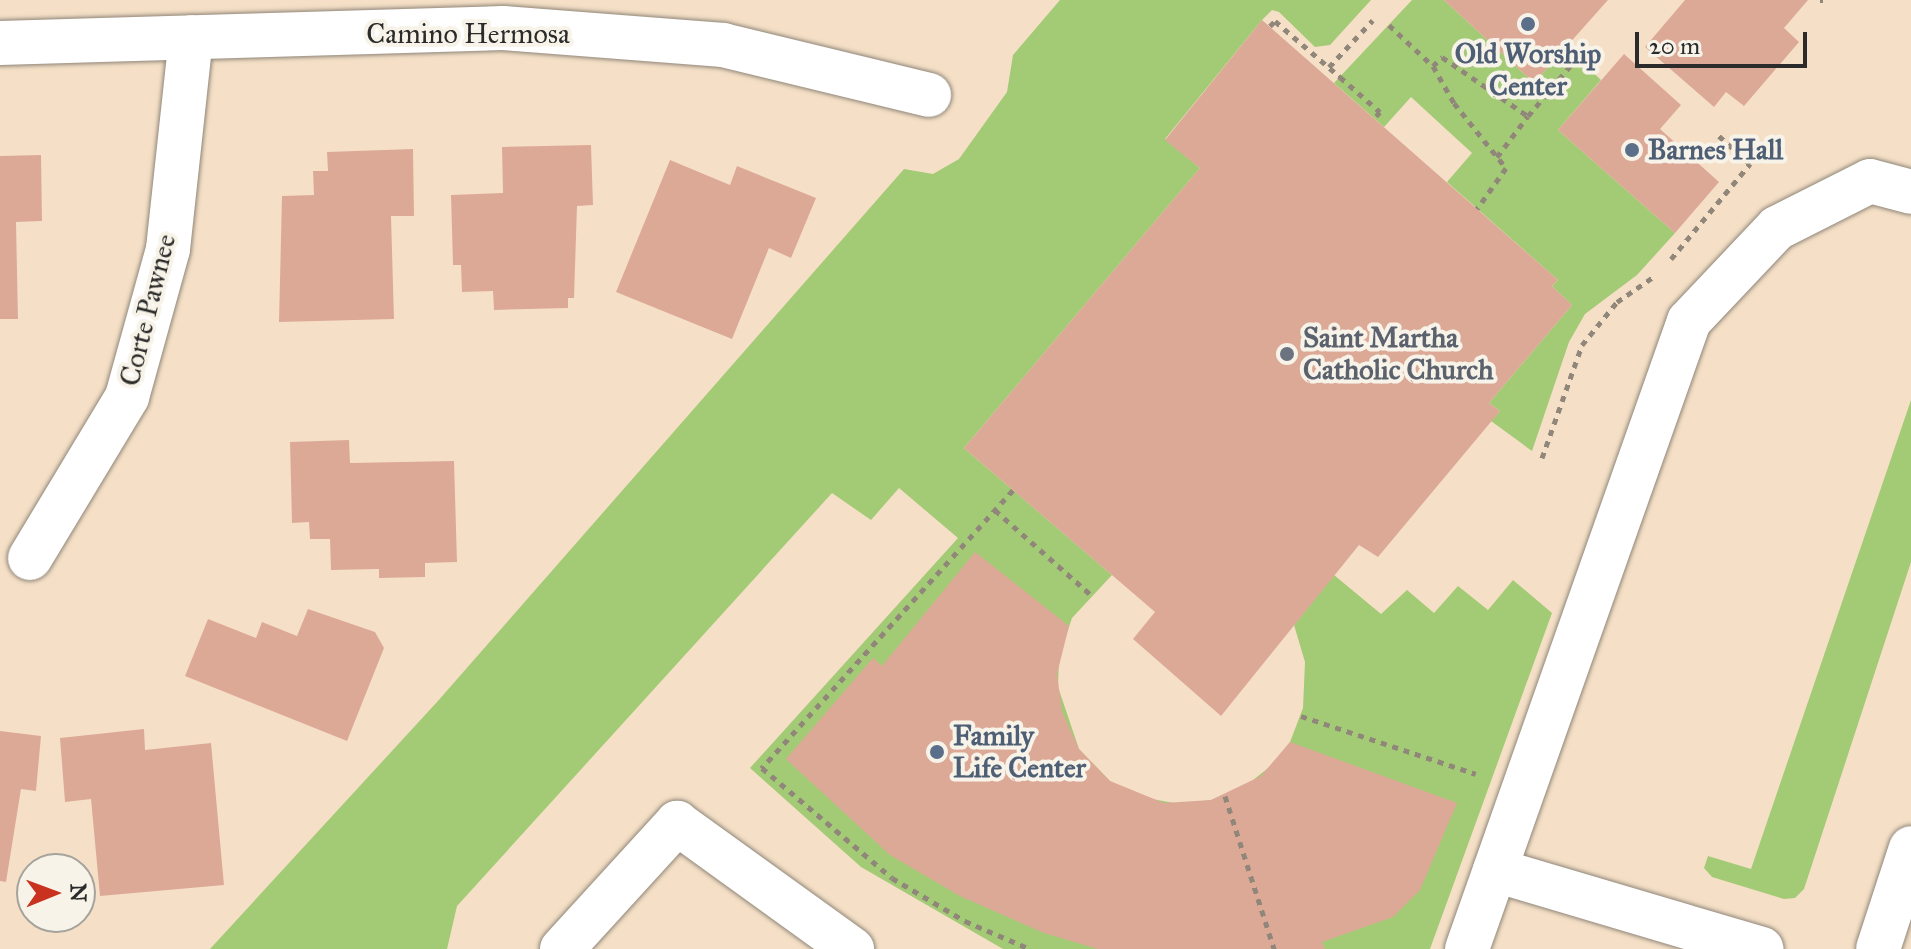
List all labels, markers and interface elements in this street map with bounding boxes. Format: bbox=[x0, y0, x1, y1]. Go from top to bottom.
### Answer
marker: Old Worship Center bbox=[1519, 15, 1537, 33]
scale bar bbox=[1639, 16, 1811, 66]
street label: Camino Hermosa bbox=[366, 17, 570, 51]
text: 20 m bbox=[1649, 31, 1700, 61]
place label: Old Worship Center bbox=[1455, 37, 1601, 103]
place label: Barnes Hall bbox=[1648, 133, 1783, 167]
marker: Barnes Hall bbox=[1623, 141, 1641, 159]
street label: Corte Pawnee bbox=[113, 231, 183, 389]
place label: Saint Martha Catholic Church bbox=[1303, 321, 1494, 387]
marker: Saint Martha Catholic Church bbox=[1278, 345, 1296, 363]
place label: Family Life Center bbox=[953, 719, 1086, 785]
marker: Family Life Center bbox=[928, 743, 946, 761]
north arrow bbox=[16, 853, 96, 933]
text: N bbox=[65, 883, 92, 902]

